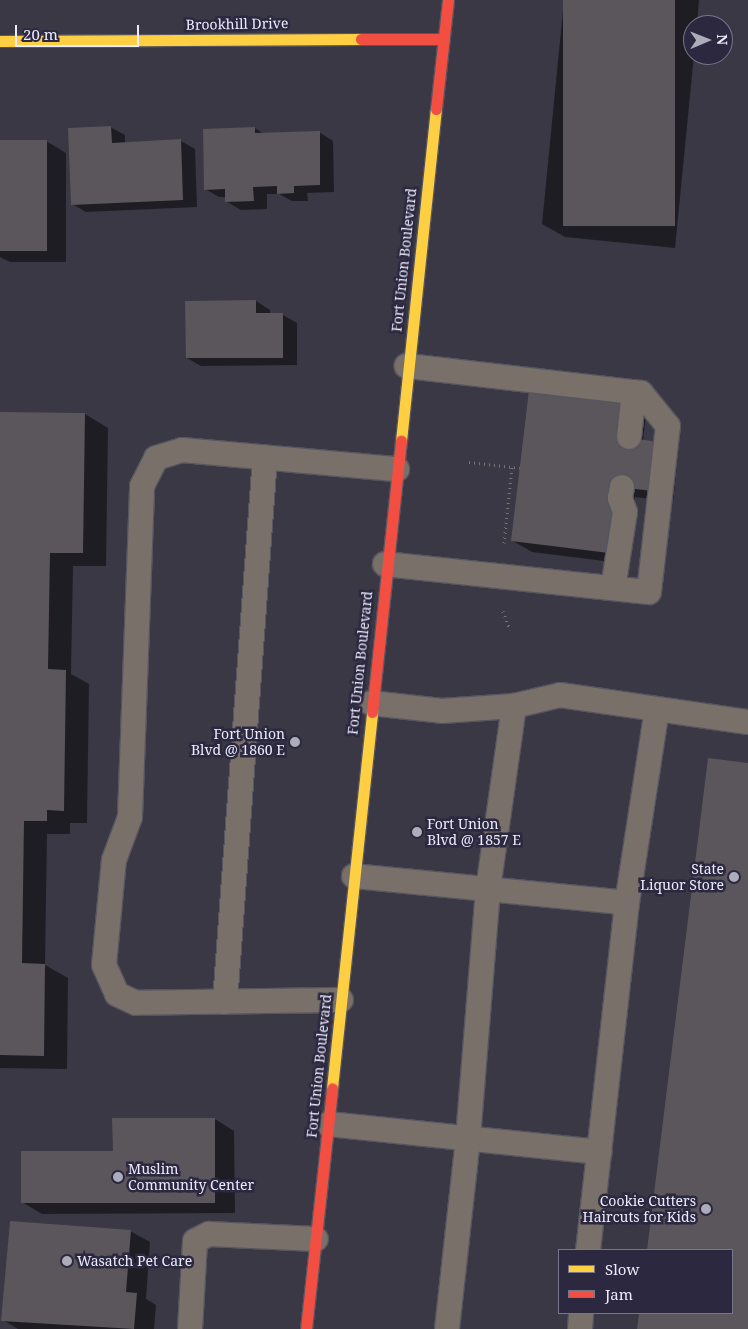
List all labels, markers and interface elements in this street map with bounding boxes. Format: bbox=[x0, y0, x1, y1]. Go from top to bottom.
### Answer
scale bar bbox=[18, 15, 141, 47]
street label: Brookhill Drive bbox=[186, 15, 288, 33]
north arrow bbox=[683, 15, 733, 65]
text: 20 m bbox=[23, 24, 58, 44]
text: N bbox=[713, 34, 732, 45]
street label: Fort Union Boulevard bbox=[388, 187, 420, 333]
street label: Fort Union Boulevard bbox=[344, 590, 376, 736]
place label: Fort Union Blvd @ 1860 E bbox=[191, 726, 285, 759]
marker: Fort Union Blvd @ 1860 E bbox=[289, 736, 301, 748]
place label: Fort Union Blvd @ 1857 E bbox=[427, 816, 521, 849]
marker: Fort Union Blvd @ 1857 E bbox=[411, 826, 423, 838]
place label: State Liquor Store bbox=[640, 861, 724, 894]
marker: State Liquor Store bbox=[728, 871, 740, 883]
street label: Fort Union Boulevard bbox=[303, 993, 335, 1139]
place label: Muslim Community Center bbox=[128, 1161, 254, 1194]
marker: Muslim Community Center bbox=[112, 1171, 124, 1183]
place label: Cookie Cutters Haircuts for Kids bbox=[583, 1193, 696, 1226]
marker: Cookie Cutters Haircuts for Kids bbox=[700, 1203, 712, 1215]
legend bbox=[558, 1249, 733, 1314]
place label: Wasatch Pet Care bbox=[77, 1253, 192, 1269]
marker: Wasatch Pet Care bbox=[61, 1255, 73, 1267]
text: Slow bbox=[605, 1259, 639, 1279]
text: Jam bbox=[605, 1284, 633, 1304]

